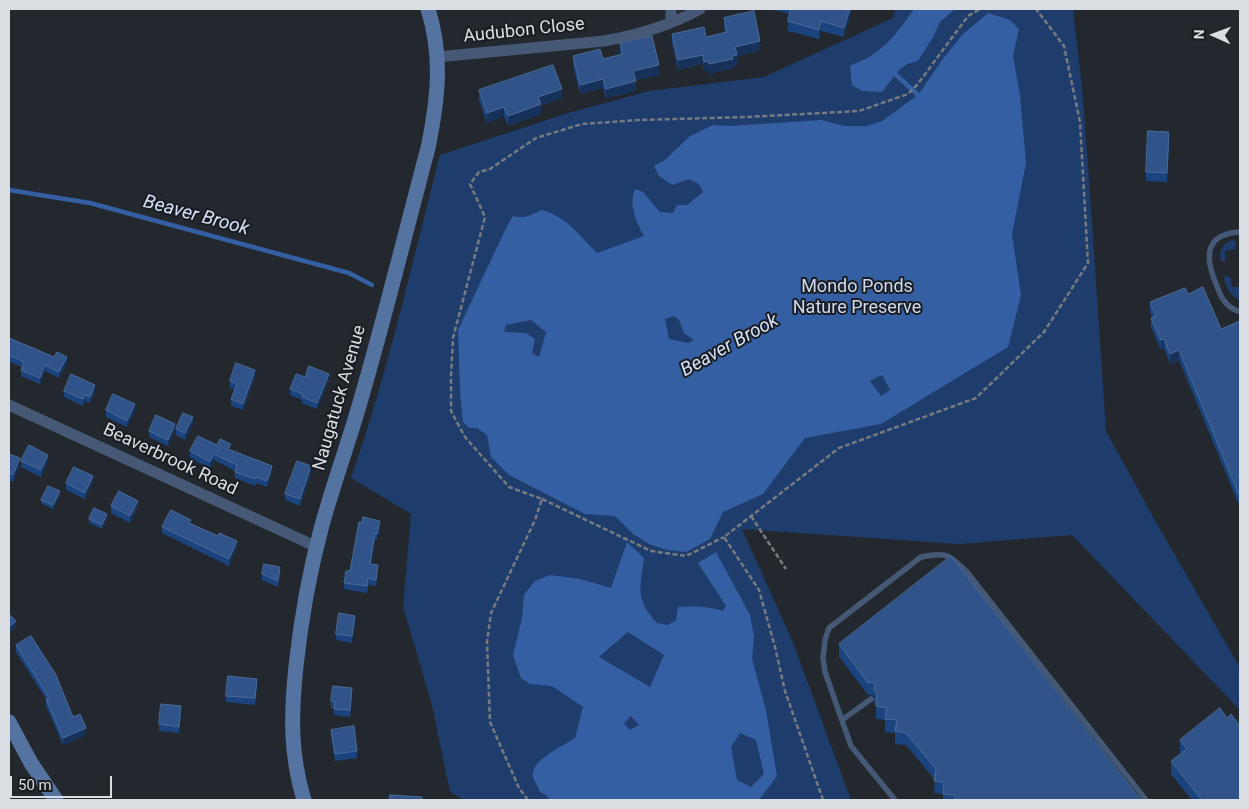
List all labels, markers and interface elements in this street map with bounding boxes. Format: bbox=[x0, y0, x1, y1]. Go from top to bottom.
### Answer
north arrow bbox=[1189, 10, 1239, 60]
street label: Audubon Close bbox=[462, 14, 586, 48]
text: N bbox=[1191, 29, 1207, 40]
water label: Beaver Brook bbox=[141, 191, 251, 241]
park label: Mondo Ponds Nature Preserve bbox=[793, 276, 921, 318]
water label: Beaver Brook bbox=[677, 310, 783, 382]
street label: Naugatuck Avenue bbox=[309, 323, 371, 473]
street label: Beaverbrook Road bbox=[99, 419, 241, 501]
scale bar bbox=[12, 766, 115, 798]
text: 50 m bbox=[18, 776, 52, 794]

